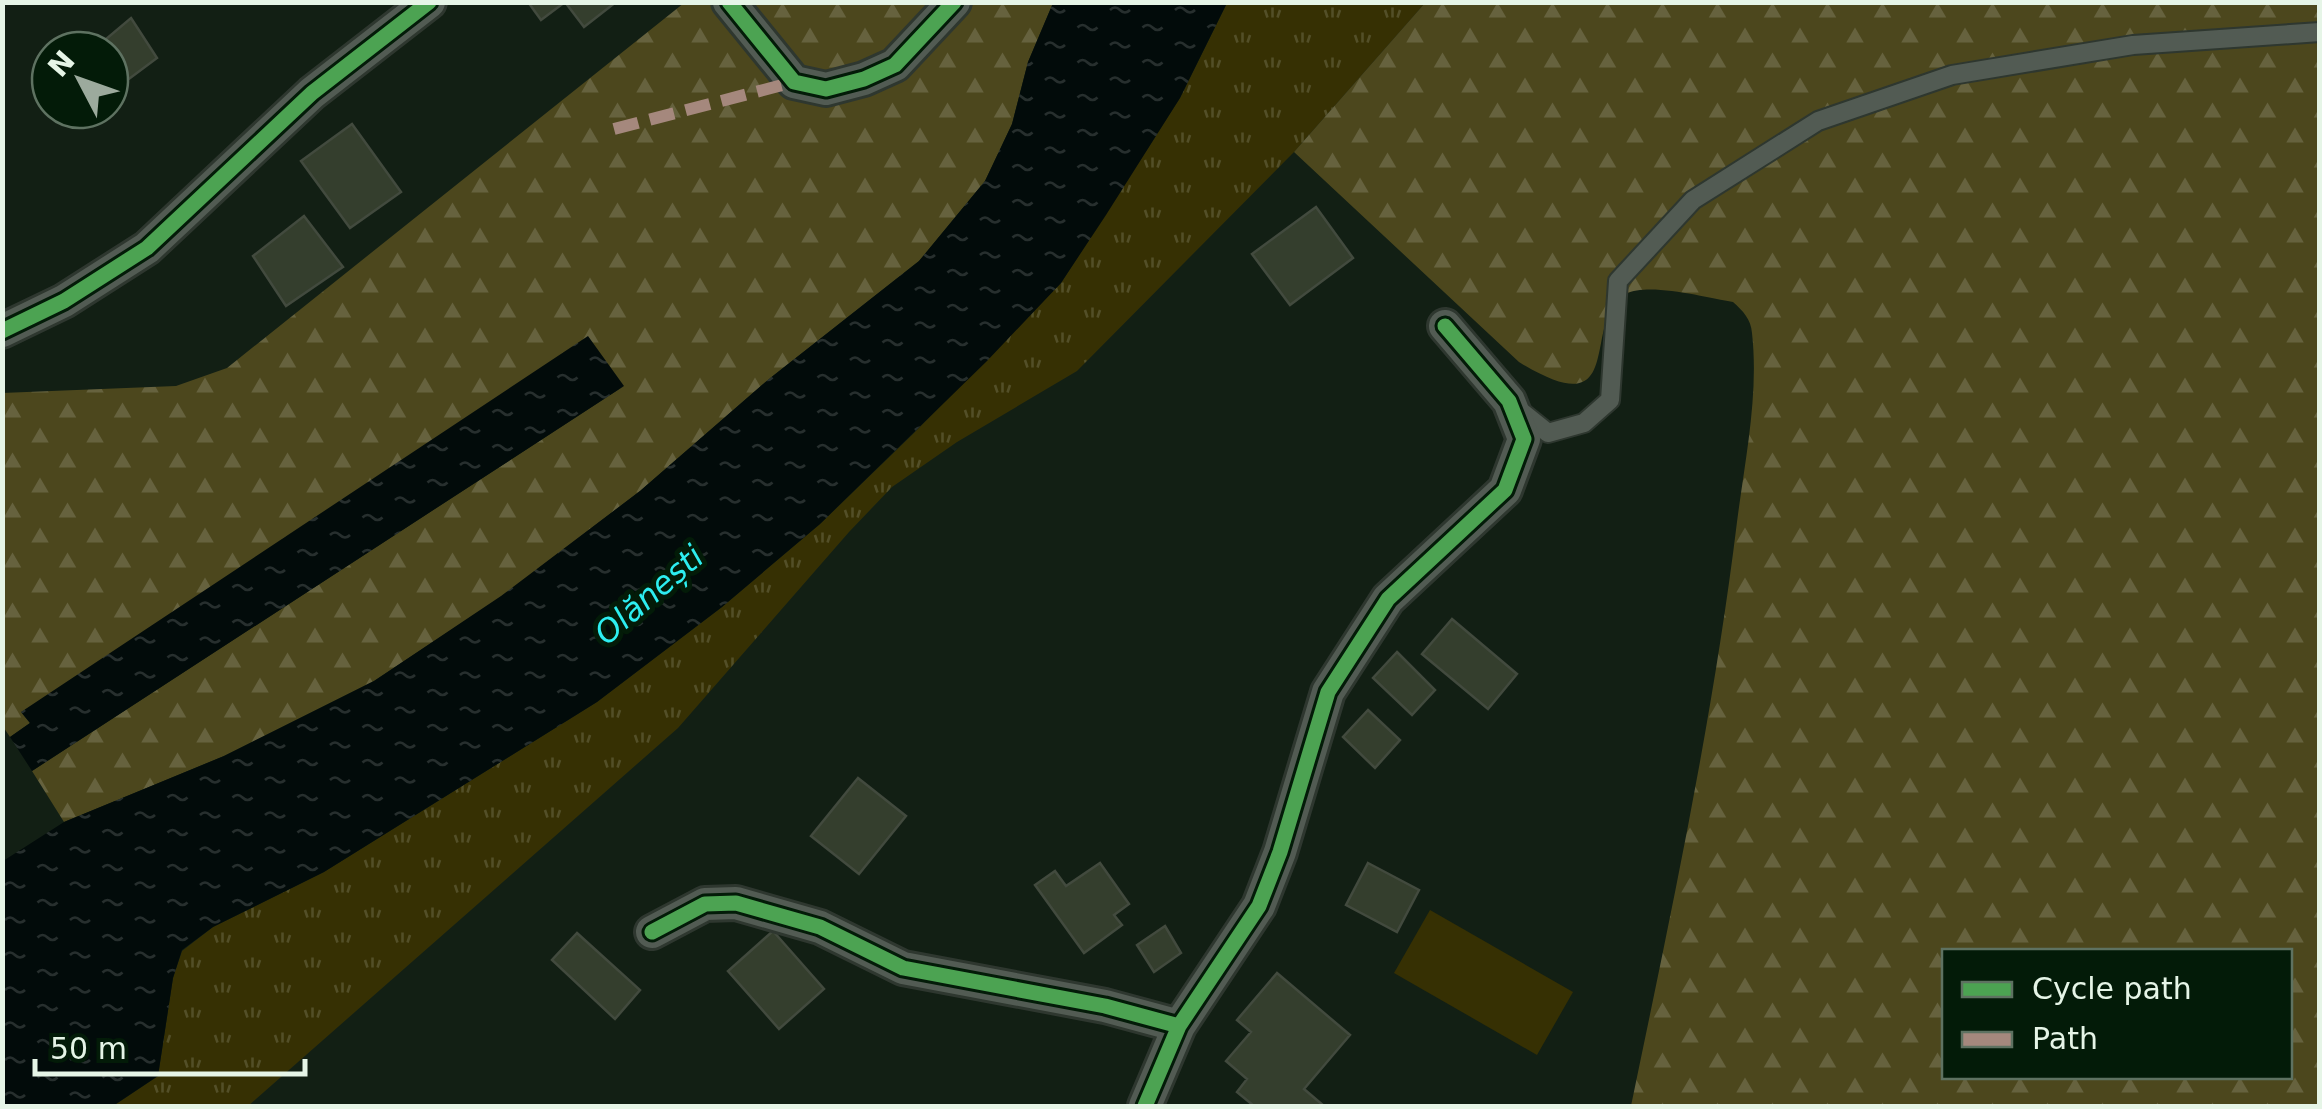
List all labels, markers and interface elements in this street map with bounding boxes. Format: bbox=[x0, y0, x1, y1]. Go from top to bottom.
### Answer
north arrow bbox=[30, 30, 130, 130]
text: N bbox=[41, 44, 82, 84]
water label: Olănești bbox=[587, 537, 711, 653]
legend bbox=[1942, 949, 2292, 1079]
text: Cycle path bbox=[2032, 971, 2192, 1006]
scale bar bbox=[35, 1014, 305, 1076]
text: Path bbox=[2032, 1021, 2098, 1056]
text: 50 m bbox=[50, 1031, 127, 1066]

